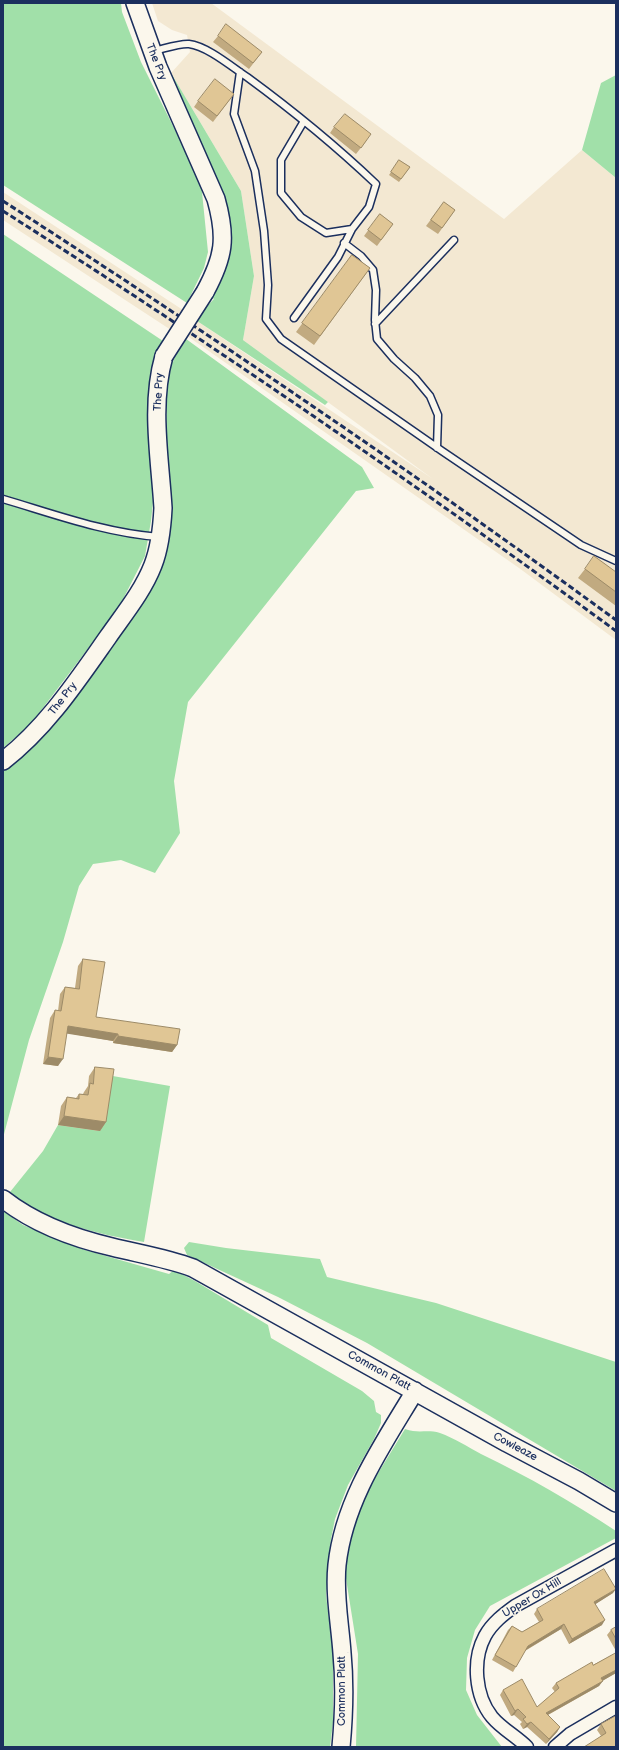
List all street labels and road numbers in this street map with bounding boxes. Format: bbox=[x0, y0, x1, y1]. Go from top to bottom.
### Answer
street label: The Pry bbox=[143, 42, 169, 82]
street label: The Pry bbox=[151, 373, 167, 411]
street label: The Pry bbox=[46, 680, 80, 718]
street label: Common Platt bbox=[345, 1348, 413, 1394]
street label: Cowleaze bbox=[491, 1430, 539, 1464]
street label: Upper Ox Hill bbox=[500, 1575, 564, 1621]
street label: Common Platt bbox=[335, 1656, 349, 1726]

